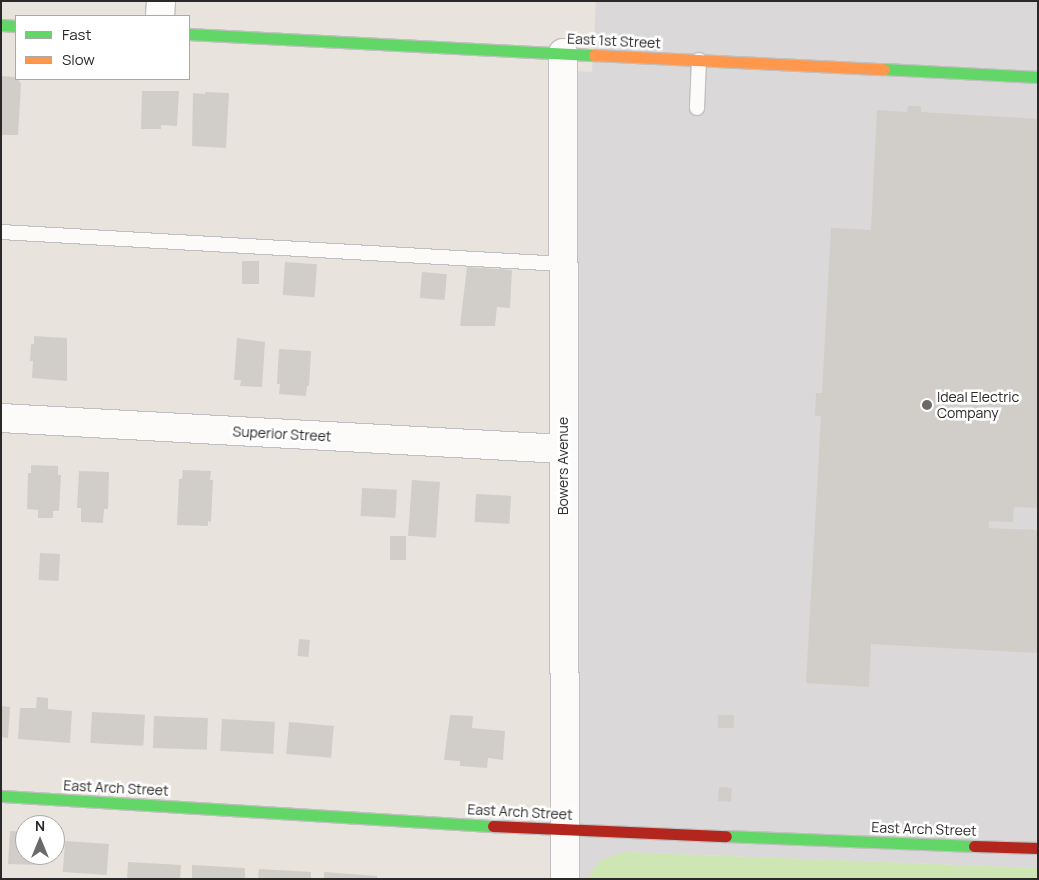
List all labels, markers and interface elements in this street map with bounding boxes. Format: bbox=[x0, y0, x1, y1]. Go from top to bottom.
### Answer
legend bbox=[15, 15, 190, 80]
text: Fast bbox=[62, 24, 91, 45]
street label: East 1st Street bbox=[567, 30, 661, 52]
text: Slow bbox=[62, 49, 95, 70]
place label: Ideal Electric Company bbox=[937, 389, 1019, 422]
marker: Ideal Electric Company bbox=[921, 399, 933, 411]
street label: Bowers Avenue bbox=[555, 417, 571, 515]
street label: Superior Street bbox=[232, 423, 332, 445]
street label: East Arch Street bbox=[63, 777, 169, 799]
street label: East Arch Street bbox=[467, 801, 573, 823]
north arrow bbox=[15, 815, 65, 865]
text: N bbox=[35, 816, 45, 835]
street label: East Arch Street bbox=[871, 819, 977, 839]

